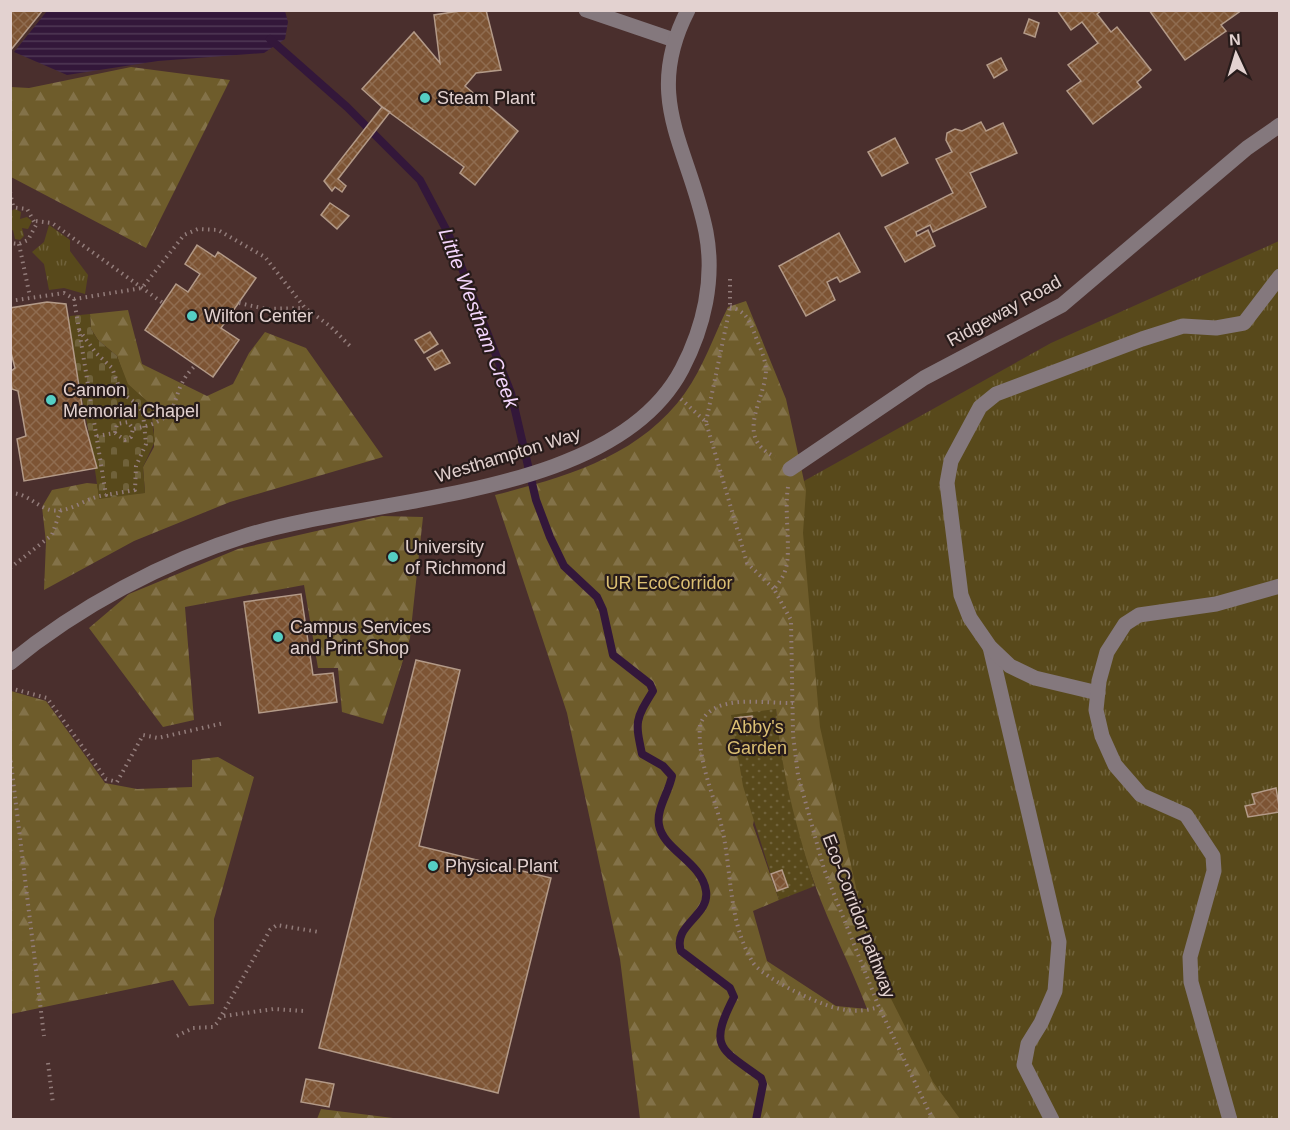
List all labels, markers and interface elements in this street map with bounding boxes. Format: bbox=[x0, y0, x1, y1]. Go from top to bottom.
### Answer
north arrow bbox=[1206, 24, 1266, 84]
text: N bbox=[1229, 31, 1241, 48]
place label: Steam Plant bbox=[437, 88, 535, 108]
marker: Steam Plant bbox=[418, 91, 432, 105]
water label: Little Westham Creek bbox=[435, 225, 524, 412]
street label: Ridgeway Road bbox=[944, 271, 1064, 351]
place label: Wilton Center bbox=[204, 306, 313, 326]
marker: Wilton Center bbox=[185, 309, 199, 323]
place label: Cannon Memorial Chapel bbox=[63, 380, 199, 421]
marker: Cannon Memorial Chapel bbox=[44, 393, 58, 407]
street label: Westhampton Way bbox=[433, 423, 583, 487]
place label: University of Richmond bbox=[405, 537, 506, 578]
marker: University of Richmond bbox=[386, 550, 400, 564]
park label: UR EcoCorridor bbox=[605, 573, 733, 593]
place label: Campus Services and Print Shop bbox=[290, 617, 431, 658]
marker: Campus Services and Print Shop bbox=[271, 630, 285, 644]
park label: Abby's Garden bbox=[727, 717, 787, 758]
street label: Eco-Corridor pathway bbox=[818, 831, 900, 1001]
place label: Physical Plant bbox=[445, 856, 558, 876]
marker: Physical Plant bbox=[426, 859, 440, 873]

